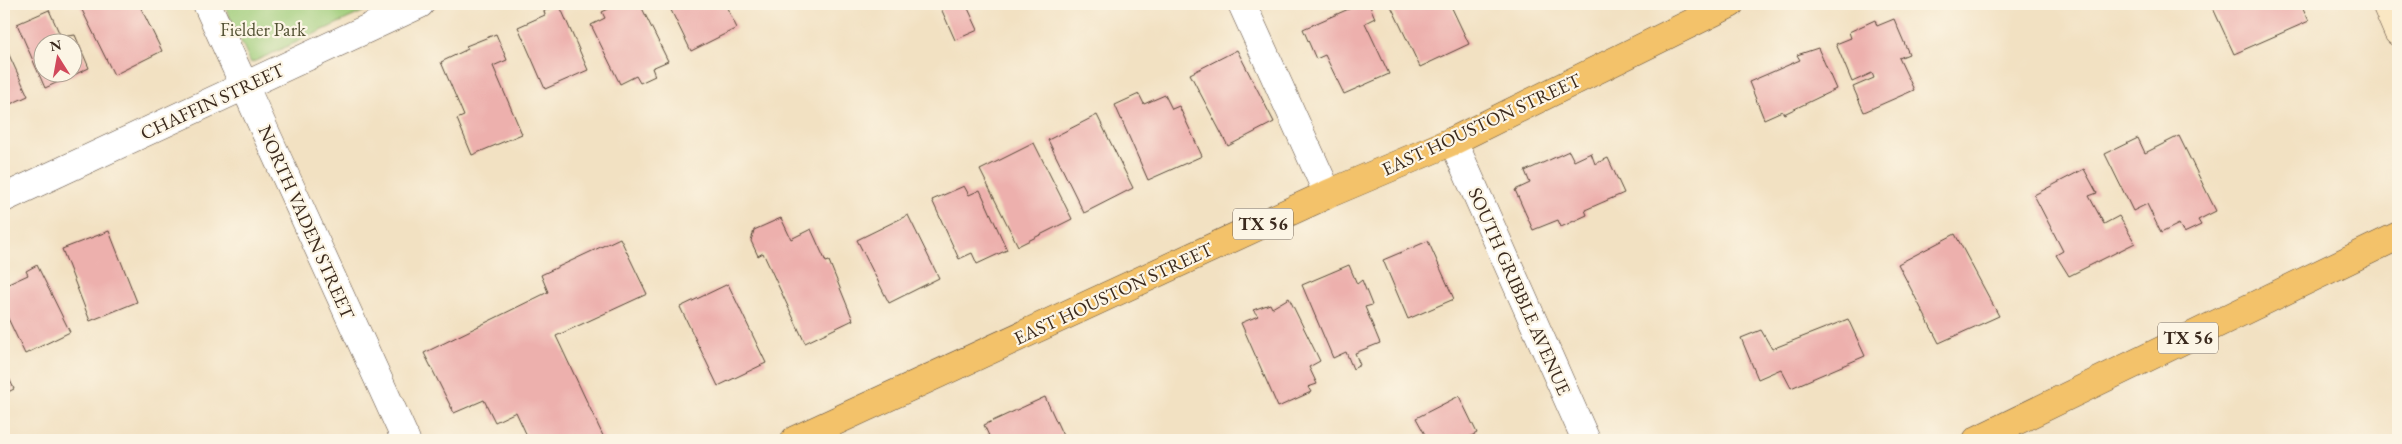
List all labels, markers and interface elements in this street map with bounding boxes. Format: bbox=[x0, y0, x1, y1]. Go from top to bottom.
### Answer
park label: Fielder Park bbox=[220, 17, 307, 42]
north arrow bbox=[32, 32, 82, 82]
text: N bbox=[48, 35, 63, 55]
street label: CHAFFIN STREET bbox=[136, 57, 288, 146]
street label: EAST HOUSTON STREET bbox=[1378, 67, 1585, 182]
street label: NORTH VADEN STREET bbox=[252, 121, 361, 323]
street label: SOUTH GRIBBLE AVENUE bbox=[1462, 183, 1577, 399]
road number: TX 56 bbox=[1233, 208, 1293, 240]
street label: EAST HOUSTON STREET bbox=[1010, 236, 1217, 351]
road number: TX 56 bbox=[2158, 322, 2218, 353]

